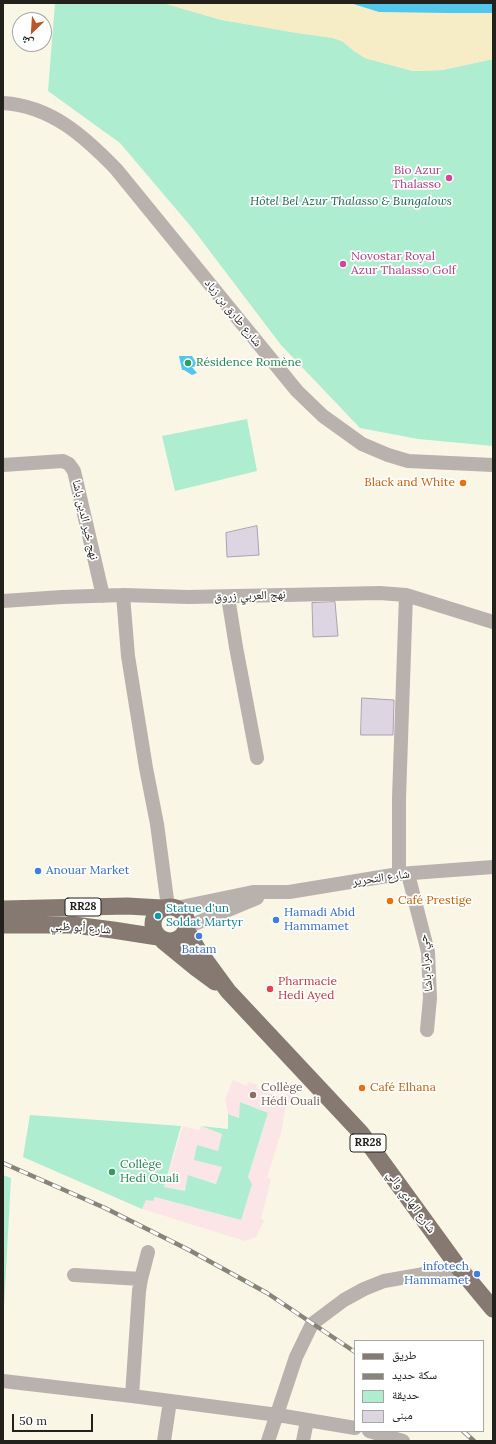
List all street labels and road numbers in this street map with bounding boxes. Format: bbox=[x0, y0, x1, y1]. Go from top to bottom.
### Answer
street label: شارع طارق بن زياد bbox=[201, 276, 265, 350]
street label: نهج خير الدين باشا bbox=[69, 479, 101, 561]
street label: نهج العربي زروق bbox=[214, 588, 286, 604]
street label: شارع التحرير bbox=[352, 867, 410, 889]
road number: RR28 bbox=[65, 898, 101, 916]
street label: شارع أبو ظبي bbox=[50, 919, 112, 937]
street label: حي مراد باشا bbox=[416, 934, 436, 992]
road number: RR28 bbox=[350, 1134, 386, 1152]
street label: شارع الهادي والي bbox=[383, 1168, 439, 1236]

